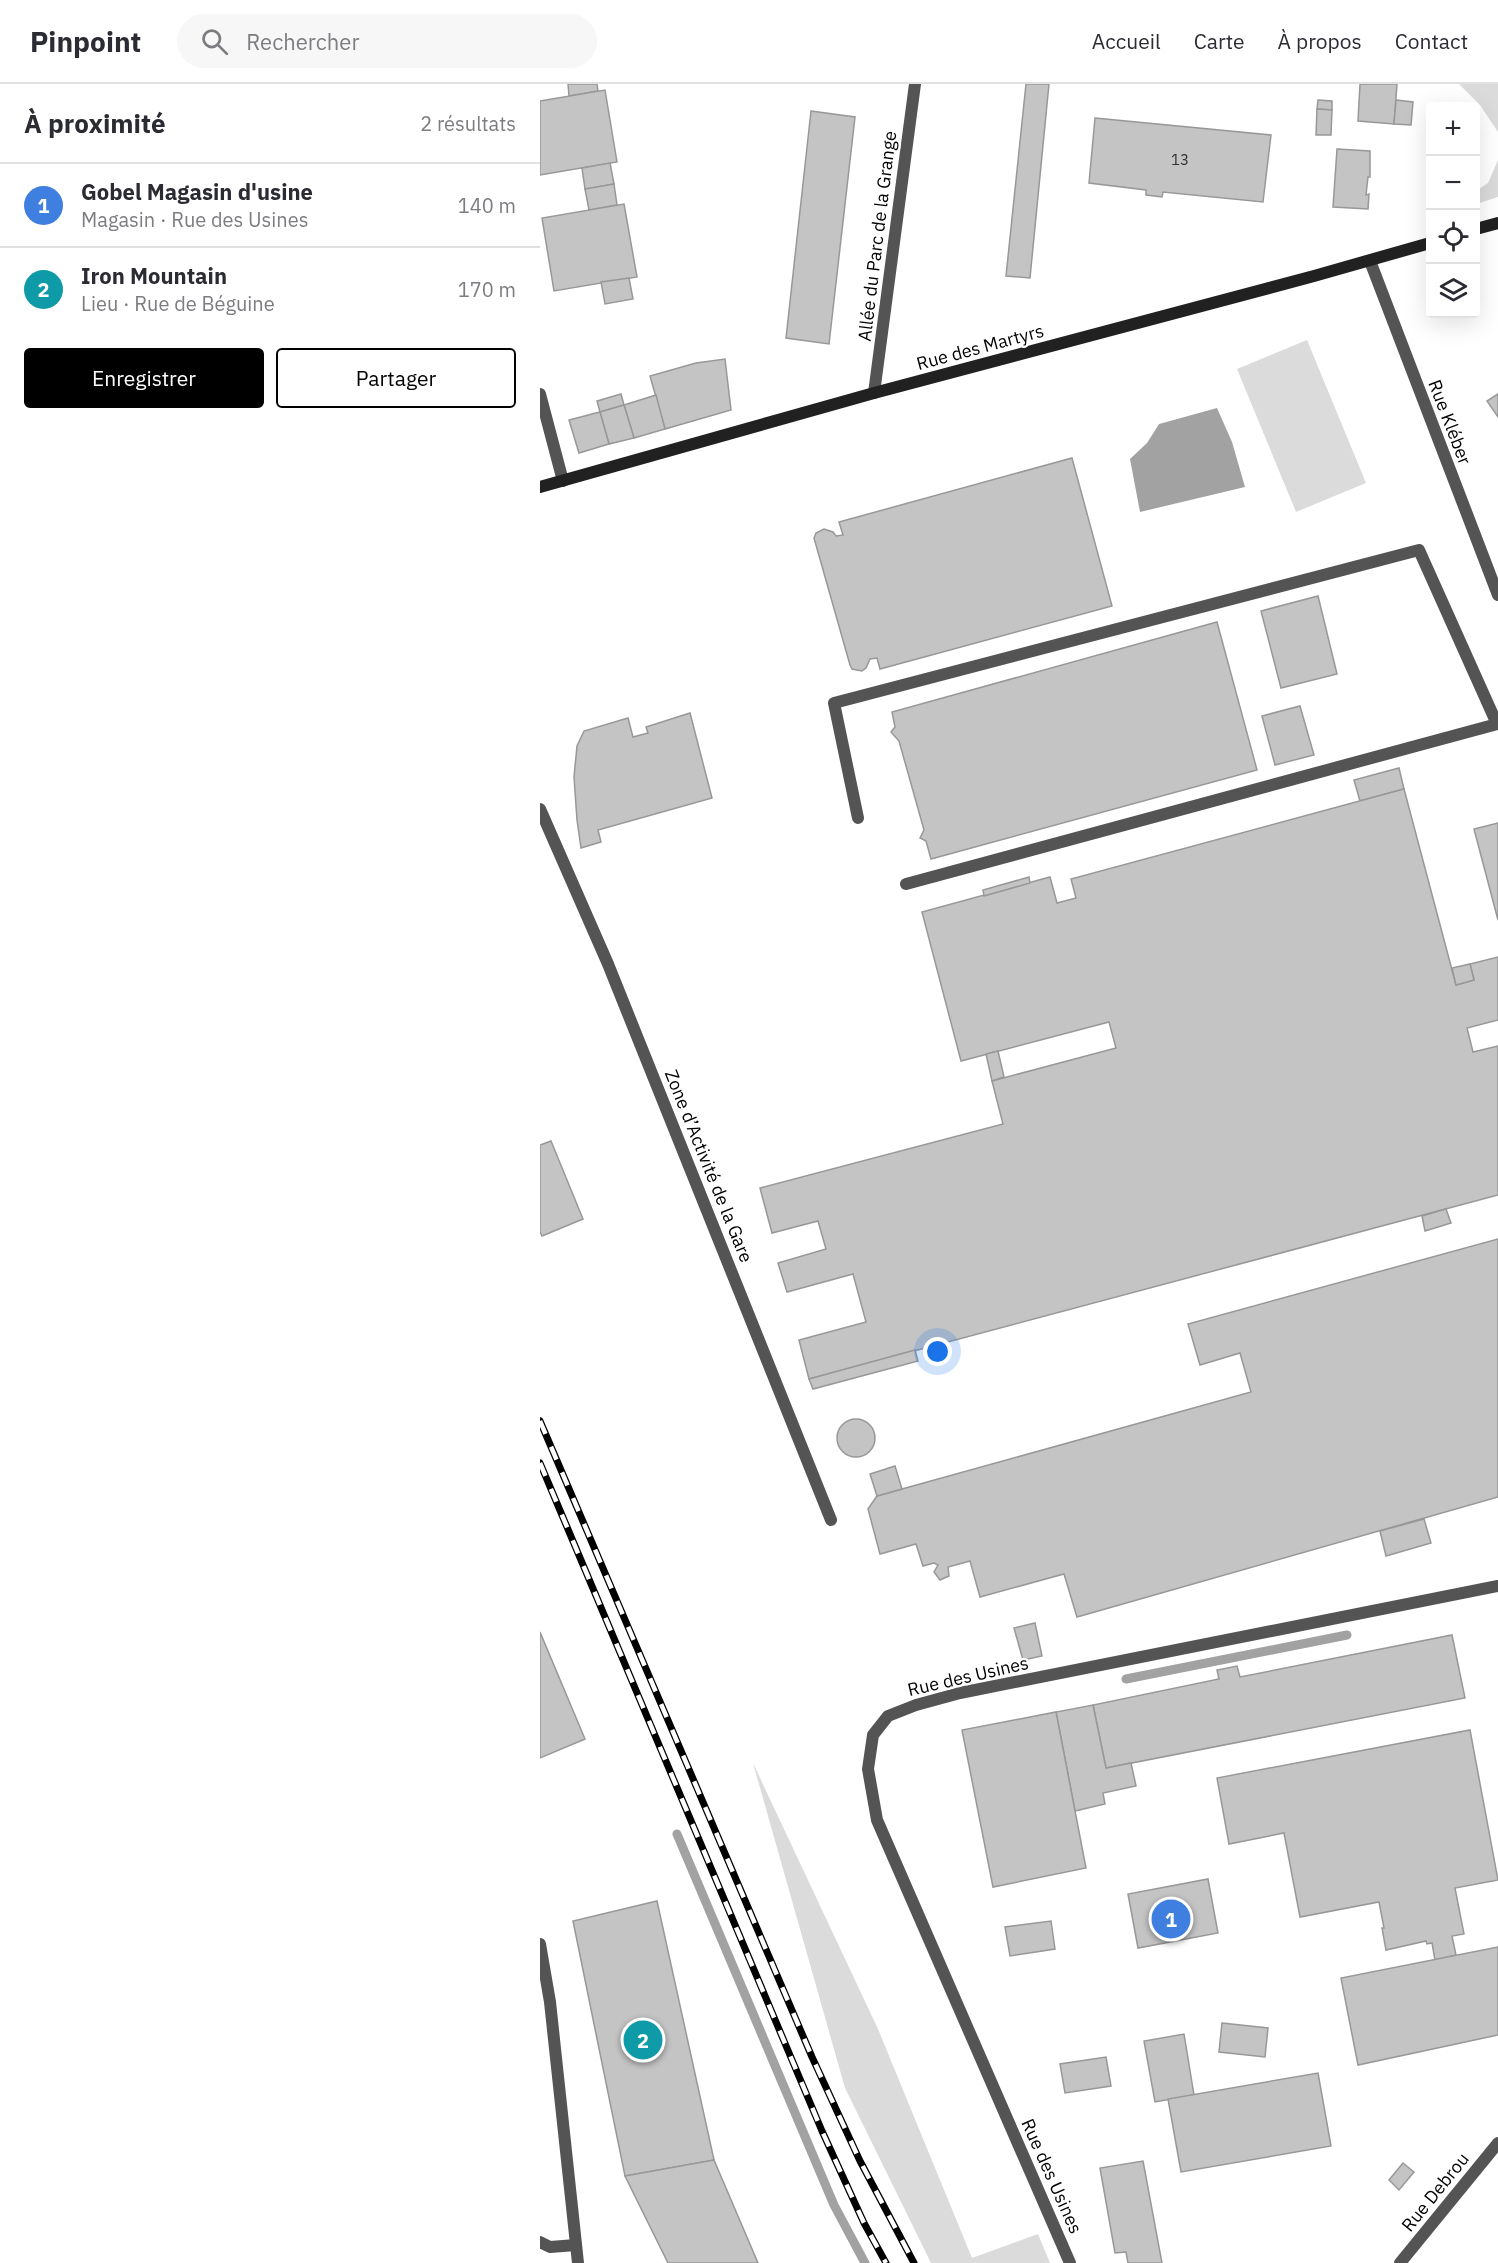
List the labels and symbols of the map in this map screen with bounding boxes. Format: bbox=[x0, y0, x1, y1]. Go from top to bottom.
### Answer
street label: Allée du Parc de la Grange bbox=[853, 129, 901, 343]
house number: 13 bbox=[1171, 150, 1189, 169]
street label: Rue des Martyrs bbox=[914, 319, 1046, 375]
street label: Rue Kléber bbox=[1423, 376, 1477, 468]
street label: Zone d’Activité de la Gare bbox=[660, 1066, 758, 1266]
your location bbox=[923, 1337, 952, 1366]
street label: Rue des Usines bbox=[905, 1651, 1031, 1701]
pin: 1 bbox=[1152, 1896, 1190, 1942]
pin: 2 bbox=[624, 2018, 662, 2062]
street label: Rue des Usines bbox=[1016, 2115, 1088, 2237]
street label: Rue Debrou bbox=[1396, 2148, 1474, 2236]

